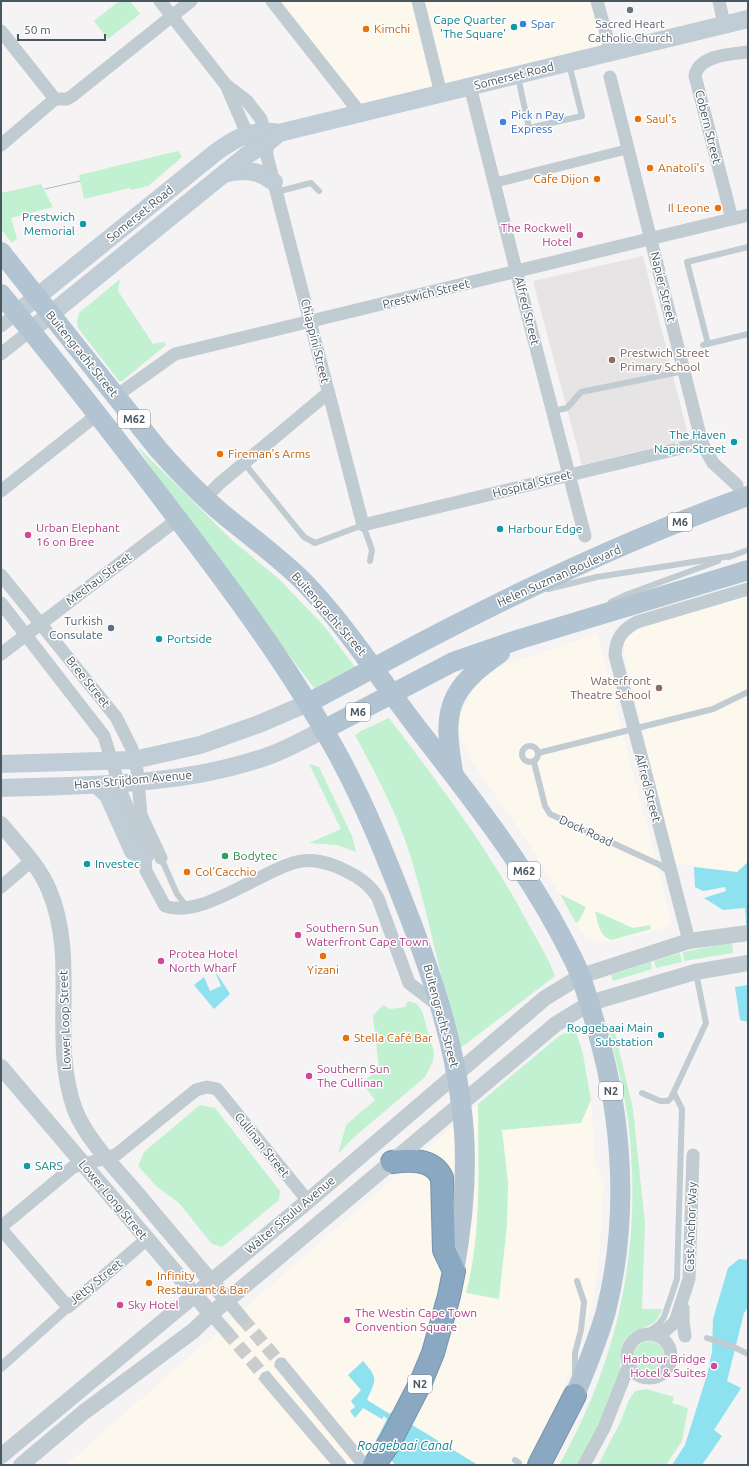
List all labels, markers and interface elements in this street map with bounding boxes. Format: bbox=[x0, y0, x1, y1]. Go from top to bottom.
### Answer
marker: Sacred Heart Catholic Church bbox=[625, 5, 635, 15]
place label: Cape Quarter 'The Square' bbox=[433, 13, 506, 40]
scale bar bbox=[18, 16, 105, 42]
place label: Spar bbox=[531, 17, 555, 30]
place label: Sacred Heart Catholic Church bbox=[588, 17, 672, 44]
marker: Spar bbox=[518, 19, 528, 29]
place label: Kimchi bbox=[374, 22, 410, 35]
marker: Cape Quarter 'The Square' bbox=[509, 22, 519, 32]
text: 50 m bbox=[24, 23, 51, 36]
marker: Kimchi bbox=[361, 24, 371, 34]
street label: Somerset Road bbox=[473, 59, 555, 92]
street label: Cobern Street bbox=[693, 89, 724, 165]
place label: Pick n Pay Express bbox=[511, 108, 564, 135]
place label: Saul's bbox=[646, 112, 677, 125]
marker: Saul's bbox=[633, 114, 643, 124]
marker: Pick n Pay Express bbox=[498, 117, 508, 127]
place label: Anatoli's bbox=[658, 161, 705, 174]
marker: Anatoli's bbox=[645, 163, 655, 173]
place label: Cafe Dijon bbox=[533, 172, 589, 185]
marker: Cafe Dijon bbox=[592, 174, 602, 184]
street label: Somerset Road bbox=[104, 183, 176, 244]
place label: Il Leone bbox=[668, 201, 710, 214]
marker: Il Leone bbox=[713, 203, 723, 213]
place label: Prestwich Memorial bbox=[22, 210, 75, 237]
marker: Prestwich Memorial bbox=[78, 219, 88, 229]
place label: The Rockwell Hotel bbox=[501, 221, 572, 248]
marker: The Rockwell Hotel bbox=[575, 230, 585, 240]
street label: Napier Street bbox=[648, 250, 679, 324]
street label: Alfred Street bbox=[513, 275, 542, 347]
street label: Prestwich Street bbox=[381, 276, 471, 311]
street label: Chiappini Street bbox=[299, 297, 332, 385]
street label: Buitengracht Street bbox=[44, 308, 121, 399]
place label: Prestwich Street Primary School bbox=[620, 346, 709, 373]
marker: Prestwich Street Primary School bbox=[607, 355, 617, 365]
road number: M62 bbox=[118, 410, 150, 428]
place label: The Haven Napier Street bbox=[654, 428, 726, 455]
marker: The Haven Napier Street bbox=[729, 437, 739, 447]
place label: Fireman's Arms bbox=[228, 447, 310, 460]
marker: Fireman's Arms bbox=[215, 449, 225, 459]
street label: Hospital Street bbox=[491, 467, 573, 500]
road number: M6 bbox=[668, 513, 692, 531]
place label: Urban Elephant 16 on Bree bbox=[36, 521, 120, 548]
place label: Harbour Edge bbox=[508, 522, 582, 535]
marker: Harbour Edge bbox=[495, 524, 505, 534]
marker: Urban Elephant 16 on Bree bbox=[23, 530, 33, 540]
street label: Helen Suzman Boulevard bbox=[495, 542, 623, 609]
street label: Mechau Street bbox=[63, 550, 134, 607]
street label: Buitengracht Street bbox=[290, 569, 369, 658]
place label: Turkish Consulate bbox=[49, 614, 103, 641]
marker: Turkish Consulate bbox=[106, 623, 116, 633]
place label: Portside bbox=[167, 632, 212, 645]
marker: Portside bbox=[154, 634, 164, 644]
street label: Bree Street bbox=[64, 654, 113, 710]
place label: Waterfront Theatre School bbox=[570, 674, 651, 701]
marker: Waterfront Theatre School bbox=[654, 683, 664, 693]
road number: M6 bbox=[346, 703, 370, 721]
street label: Alfred Street bbox=[633, 752, 664, 824]
street label: Hans Strijdom Avenue bbox=[73, 768, 192, 791]
street label: Dock Road bbox=[557, 812, 615, 849]
place label: Bodytec bbox=[233, 849, 278, 862]
marker: Bodytec bbox=[220, 851, 230, 861]
place label: Investec bbox=[95, 857, 140, 870]
marker: Investec bbox=[82, 859, 92, 869]
road number: M62 bbox=[508, 862, 540, 880]
place label: Col’Cacchio bbox=[195, 865, 256, 878]
marker: Col’Cacchio bbox=[182, 867, 192, 877]
place label: Southern Sun Waterfront Cape Town bbox=[306, 921, 429, 948]
marker: Southern Sun Waterfront Cape Town bbox=[293, 930, 303, 940]
place label: Protea Hotel North Wharf bbox=[169, 947, 238, 974]
marker: Yizani bbox=[318, 951, 328, 961]
marker: Protea Hotel North Wharf bbox=[156, 956, 166, 966]
place label: Yizani bbox=[307, 963, 339, 976]
street label: Buitengracht Street bbox=[421, 963, 462, 1069]
street label: Lower Loop Street bbox=[56, 970, 73, 1070]
place label: Roggebaai Main Substation bbox=[567, 1021, 653, 1048]
marker: Roggebaai Main Substation bbox=[656, 1030, 666, 1040]
place label: Stella Café Bar bbox=[354, 1031, 433, 1044]
marker: Stella Café Bar bbox=[341, 1033, 351, 1043]
place label: Southern Sun The Cullinan bbox=[317, 1062, 390, 1089]
marker: Southern Sun The Cullinan bbox=[304, 1071, 314, 1081]
road number: N2 bbox=[599, 1082, 623, 1100]
street label: Cullinan Street bbox=[232, 1110, 293, 1180]
street label: Lower Long Street bbox=[76, 1157, 151, 1242]
place label: SARS bbox=[35, 1159, 63, 1172]
marker: SARS bbox=[22, 1161, 32, 1171]
street label: Walter Sisulu Avenue bbox=[242, 1173, 337, 1256]
street label: Cast Anchor Way bbox=[682, 1181, 699, 1272]
street label: Jetty Street bbox=[67, 1256, 125, 1307]
place label: Infinity Restaurant & Bar bbox=[157, 1269, 248, 1296]
marker: Infinity Restaurant & Bar bbox=[144, 1278, 154, 1288]
place label: Sky Hotel bbox=[128, 1298, 179, 1311]
marker: Sky Hotel bbox=[115, 1300, 125, 1310]
place label: The Westin Cape Town Convention Square bbox=[355, 1306, 477, 1333]
marker: The Westin Cape Town Convention Square bbox=[342, 1315, 352, 1325]
place label: Harbour Bridge Hotel & Suites bbox=[623, 1352, 706, 1379]
marker: Harbour Bridge Hotel & Suites bbox=[709, 1361, 719, 1371]
road number: N2 bbox=[408, 1375, 432, 1393]
water label: Roggebaai Canal bbox=[357, 1438, 453, 1452]

